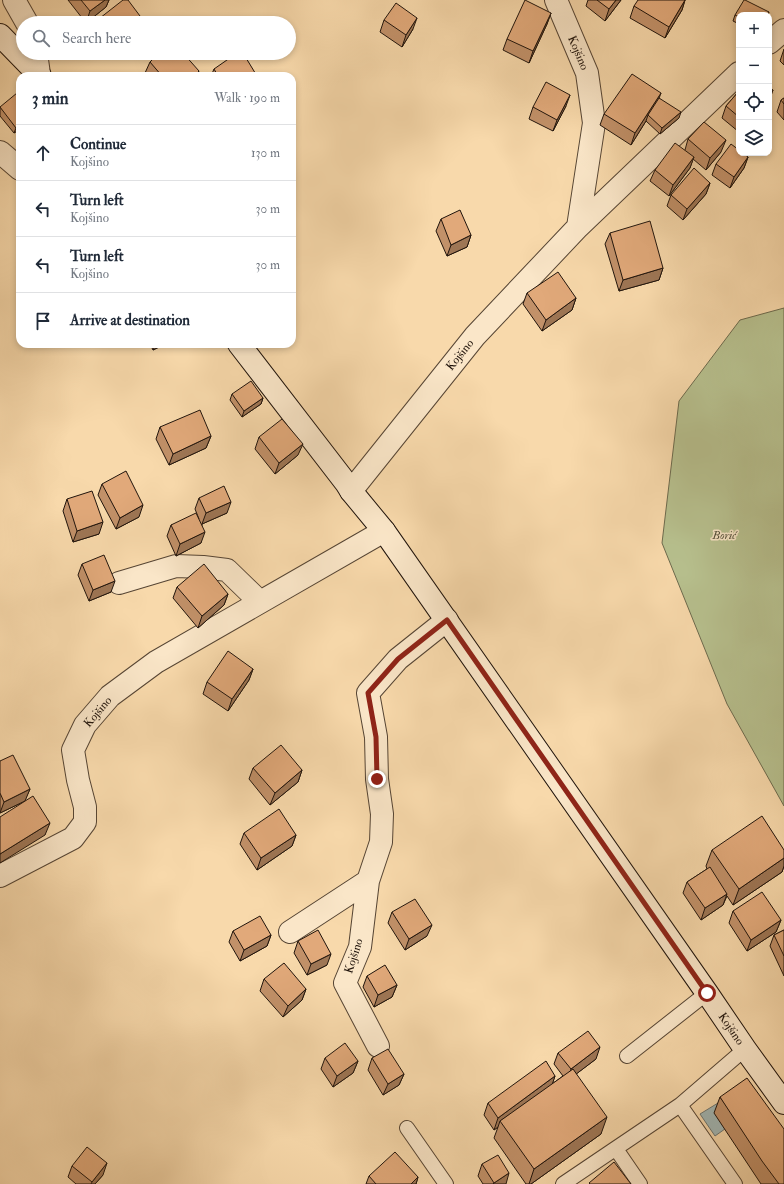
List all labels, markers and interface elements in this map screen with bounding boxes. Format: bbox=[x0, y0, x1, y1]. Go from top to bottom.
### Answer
map controls bbox=[736, 12, 772, 156]
button: + bbox=[736, 12, 772, 48]
search box bbox=[16, 16, 296, 60]
icon: search bbox=[30, 27, 52, 49]
text: Search here bbox=[62, 29, 131, 48]
street label: Kojšino bbox=[564, 34, 592, 73]
button: − bbox=[736, 48, 772, 84]
button: locate bbox=[736, 84, 772, 120]
text: 3 min bbox=[32, 88, 69, 109]
text: Walk · 190 m bbox=[214, 90, 280, 106]
button: layers bbox=[736, 120, 772, 156]
text: Continue bbox=[70, 135, 126, 154]
icon: ahead bbox=[32, 142, 54, 164]
text: 130 m bbox=[251, 145, 280, 161]
text: Kojšino bbox=[70, 154, 109, 170]
text: Turn left bbox=[70, 191, 124, 210]
icon: left bbox=[32, 198, 54, 220]
text: 30 m bbox=[256, 201, 280, 217]
text: Kojšino bbox=[70, 210, 109, 226]
text: Turn left bbox=[70, 247, 124, 266]
icon: left bbox=[32, 254, 54, 276]
text: 30 m bbox=[256, 257, 280, 273]
text: Kojšino bbox=[70, 266, 109, 282]
icon: arrive bbox=[32, 310, 54, 332]
text: Arrive at destination bbox=[70, 311, 190, 330]
street label: Kojšino bbox=[443, 336, 477, 374]
park label: Borić bbox=[711, 528, 738, 543]
street label: Kojšino bbox=[81, 693, 115, 731]
route end bbox=[368, 770, 386, 788]
street label: Kojšino bbox=[341, 936, 367, 975]
route start bbox=[698, 984, 716, 1002]
street label: Kojšino bbox=[715, 1010, 747, 1048]

